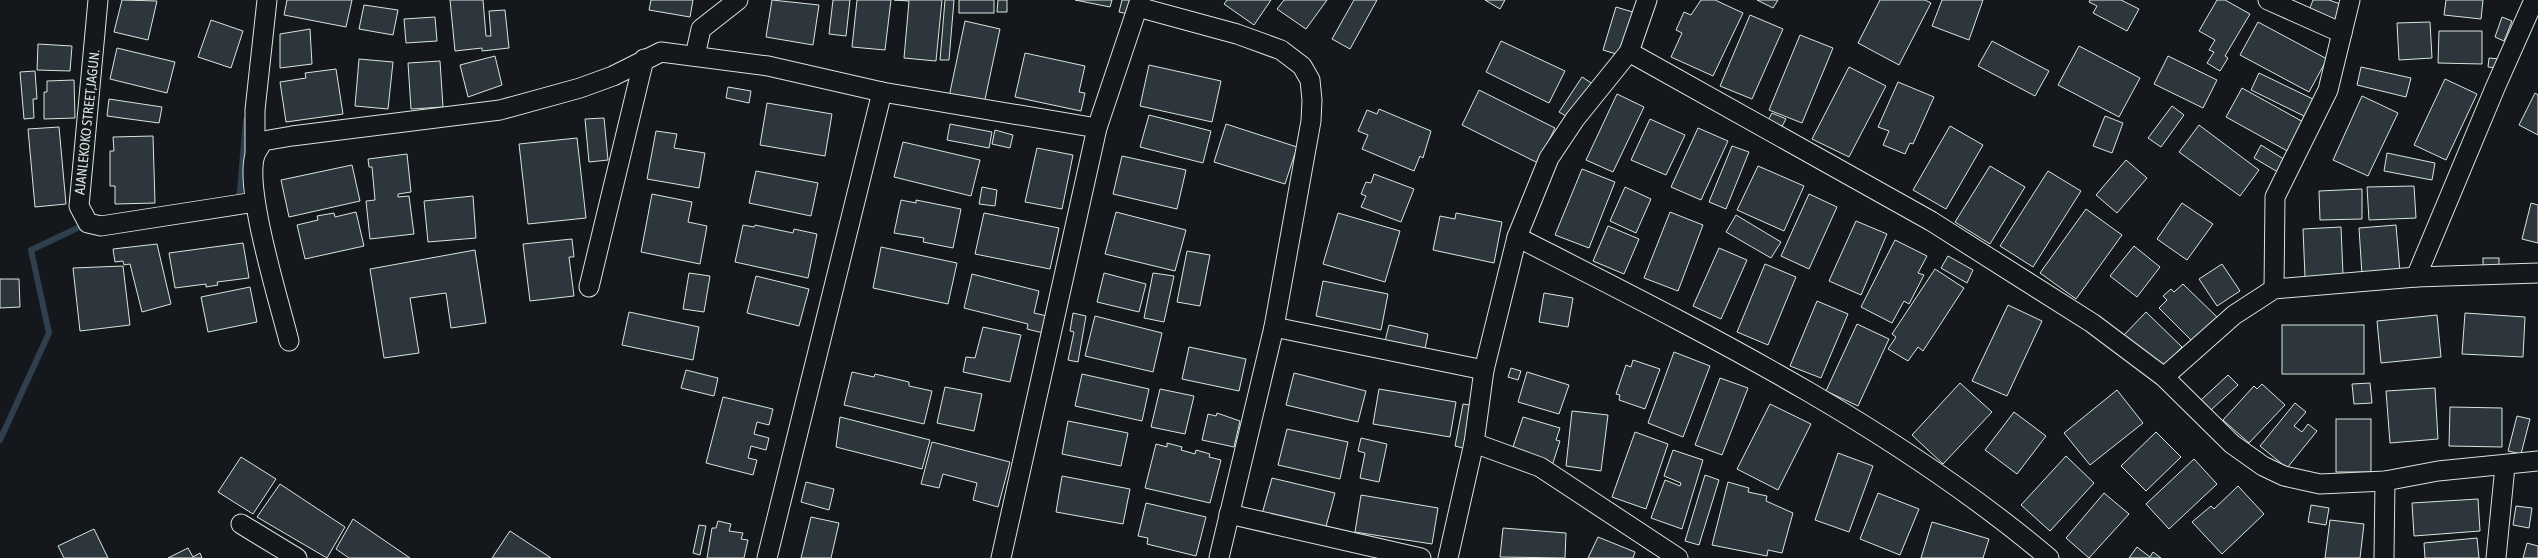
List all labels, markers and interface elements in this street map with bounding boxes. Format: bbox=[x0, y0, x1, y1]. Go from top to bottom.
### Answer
street label: AJANLEKOKO STREET,JAGUN. bbox=[71, 49, 103, 195]

